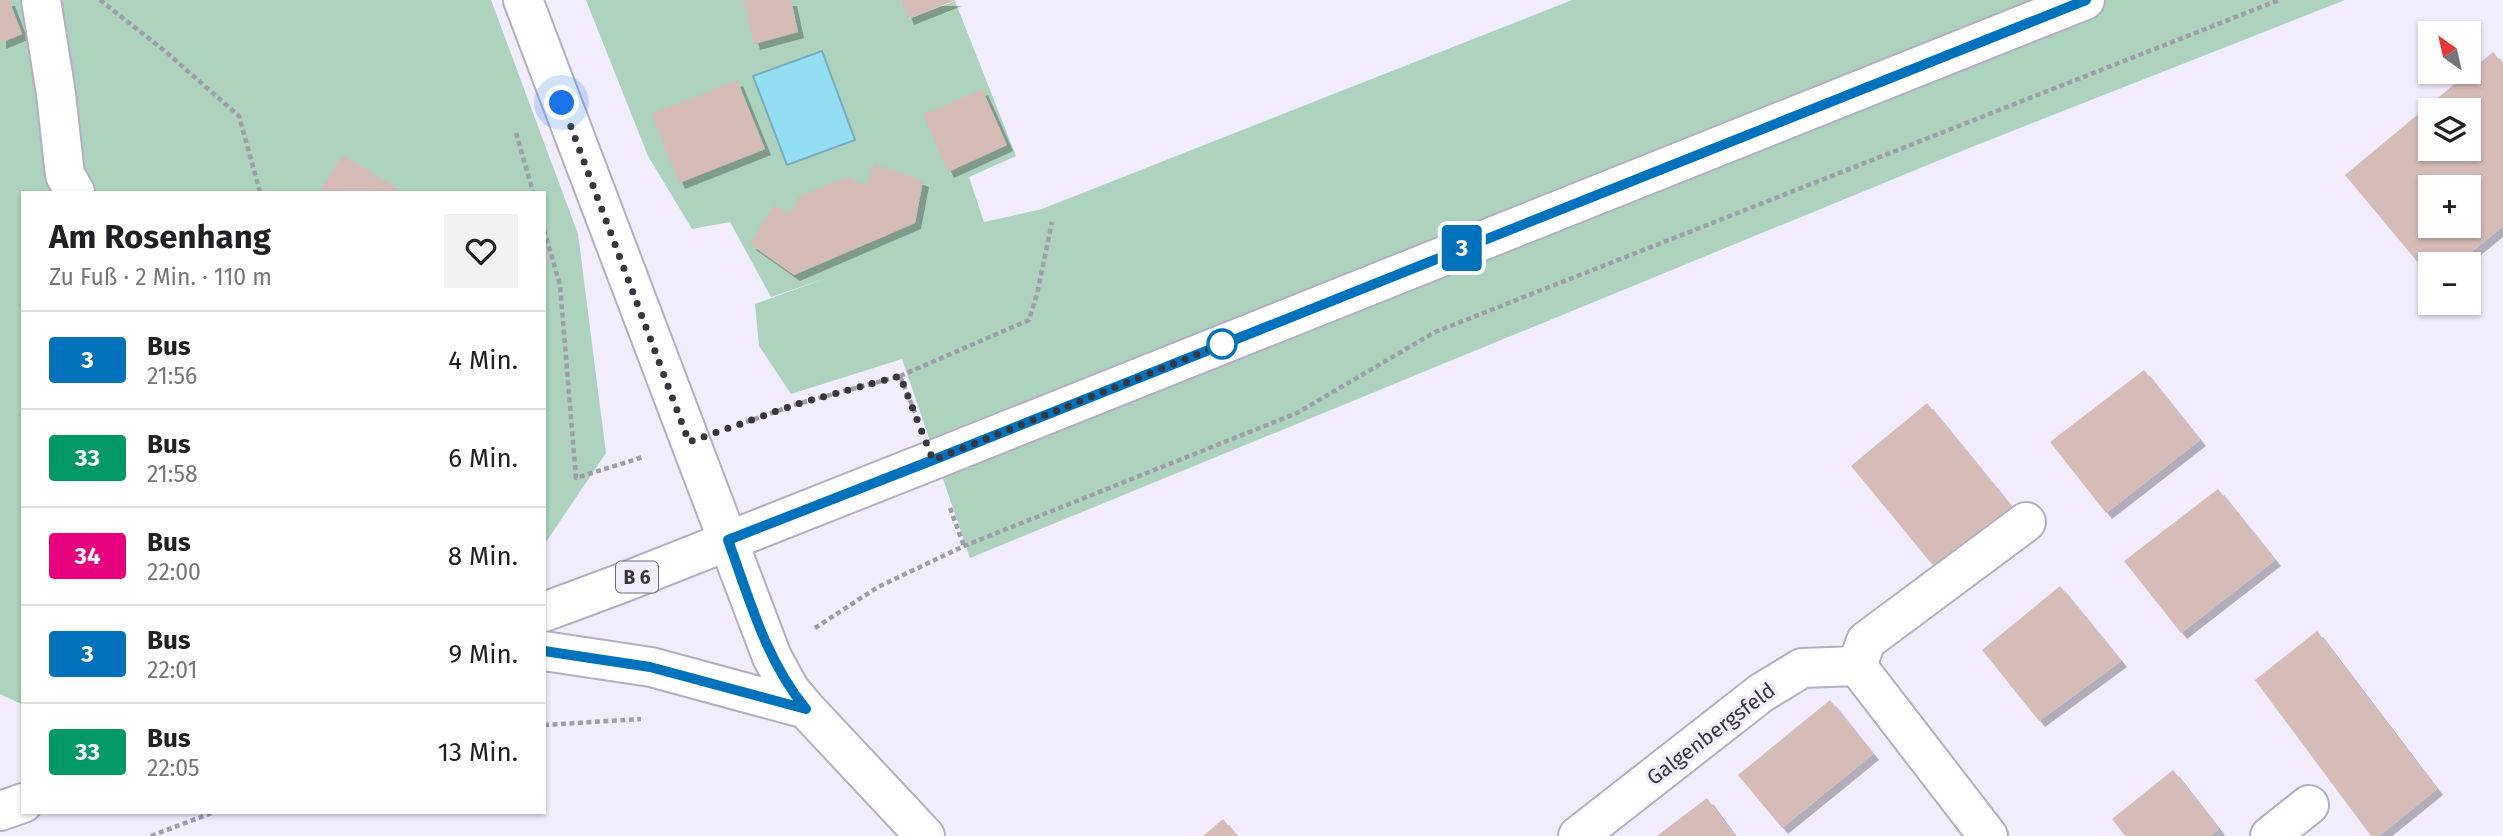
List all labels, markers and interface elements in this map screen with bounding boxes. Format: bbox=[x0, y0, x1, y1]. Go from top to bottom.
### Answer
north arrow bbox=[2418, 21, 2482, 84]
map controls bbox=[2418, 21, 2481, 315]
your location bbox=[544, 85, 579, 120]
button: layers bbox=[2418, 98, 2481, 161]
button: + bbox=[2418, 175, 2481, 238]
button: heart bbox=[444, 214, 518, 288]
text: Am Rosenhang bbox=[49, 217, 271, 257]
line badge: 3 bbox=[1439, 225, 1485, 271]
text: 3 bbox=[1456, 234, 1468, 262]
button: − bbox=[2418, 252, 2481, 315]
text: Zu Fuß · 2 Min. · 110 m bbox=[49, 263, 272, 291]
unlabelled marker bbox=[1207, 329, 1237, 359]
text: Bus bbox=[147, 331, 190, 362]
text: 4 Min. bbox=[448, 345, 518, 376]
text: 3 bbox=[81, 346, 94, 374]
text: 21:56 bbox=[147, 362, 197, 390]
text: Bus bbox=[147, 429, 190, 460]
text: 6 Min. bbox=[448, 443, 518, 474]
text: 33 bbox=[75, 444, 100, 472]
text: 21:58 bbox=[147, 460, 198, 488]
text: Bus bbox=[147, 527, 190, 558]
text: 8 Min. bbox=[448, 541, 518, 572]
text: 34 bbox=[75, 542, 101, 570]
text: 22:00 bbox=[147, 558, 201, 586]
road number: B 6 bbox=[616, 562, 658, 592]
text: Bus bbox=[147, 625, 190, 656]
text: 9 Min. bbox=[448, 639, 518, 670]
text: 3 bbox=[81, 640, 94, 668]
text: 22:01 bbox=[147, 656, 198, 684]
street label: Galgenbergsfeld bbox=[1642, 677, 1780, 791]
text: Bus bbox=[147, 723, 190, 754]
text: 13 Min. bbox=[438, 737, 518, 768]
text: 33 bbox=[75, 738, 100, 766]
text: 22:05 bbox=[147, 754, 200, 782]

